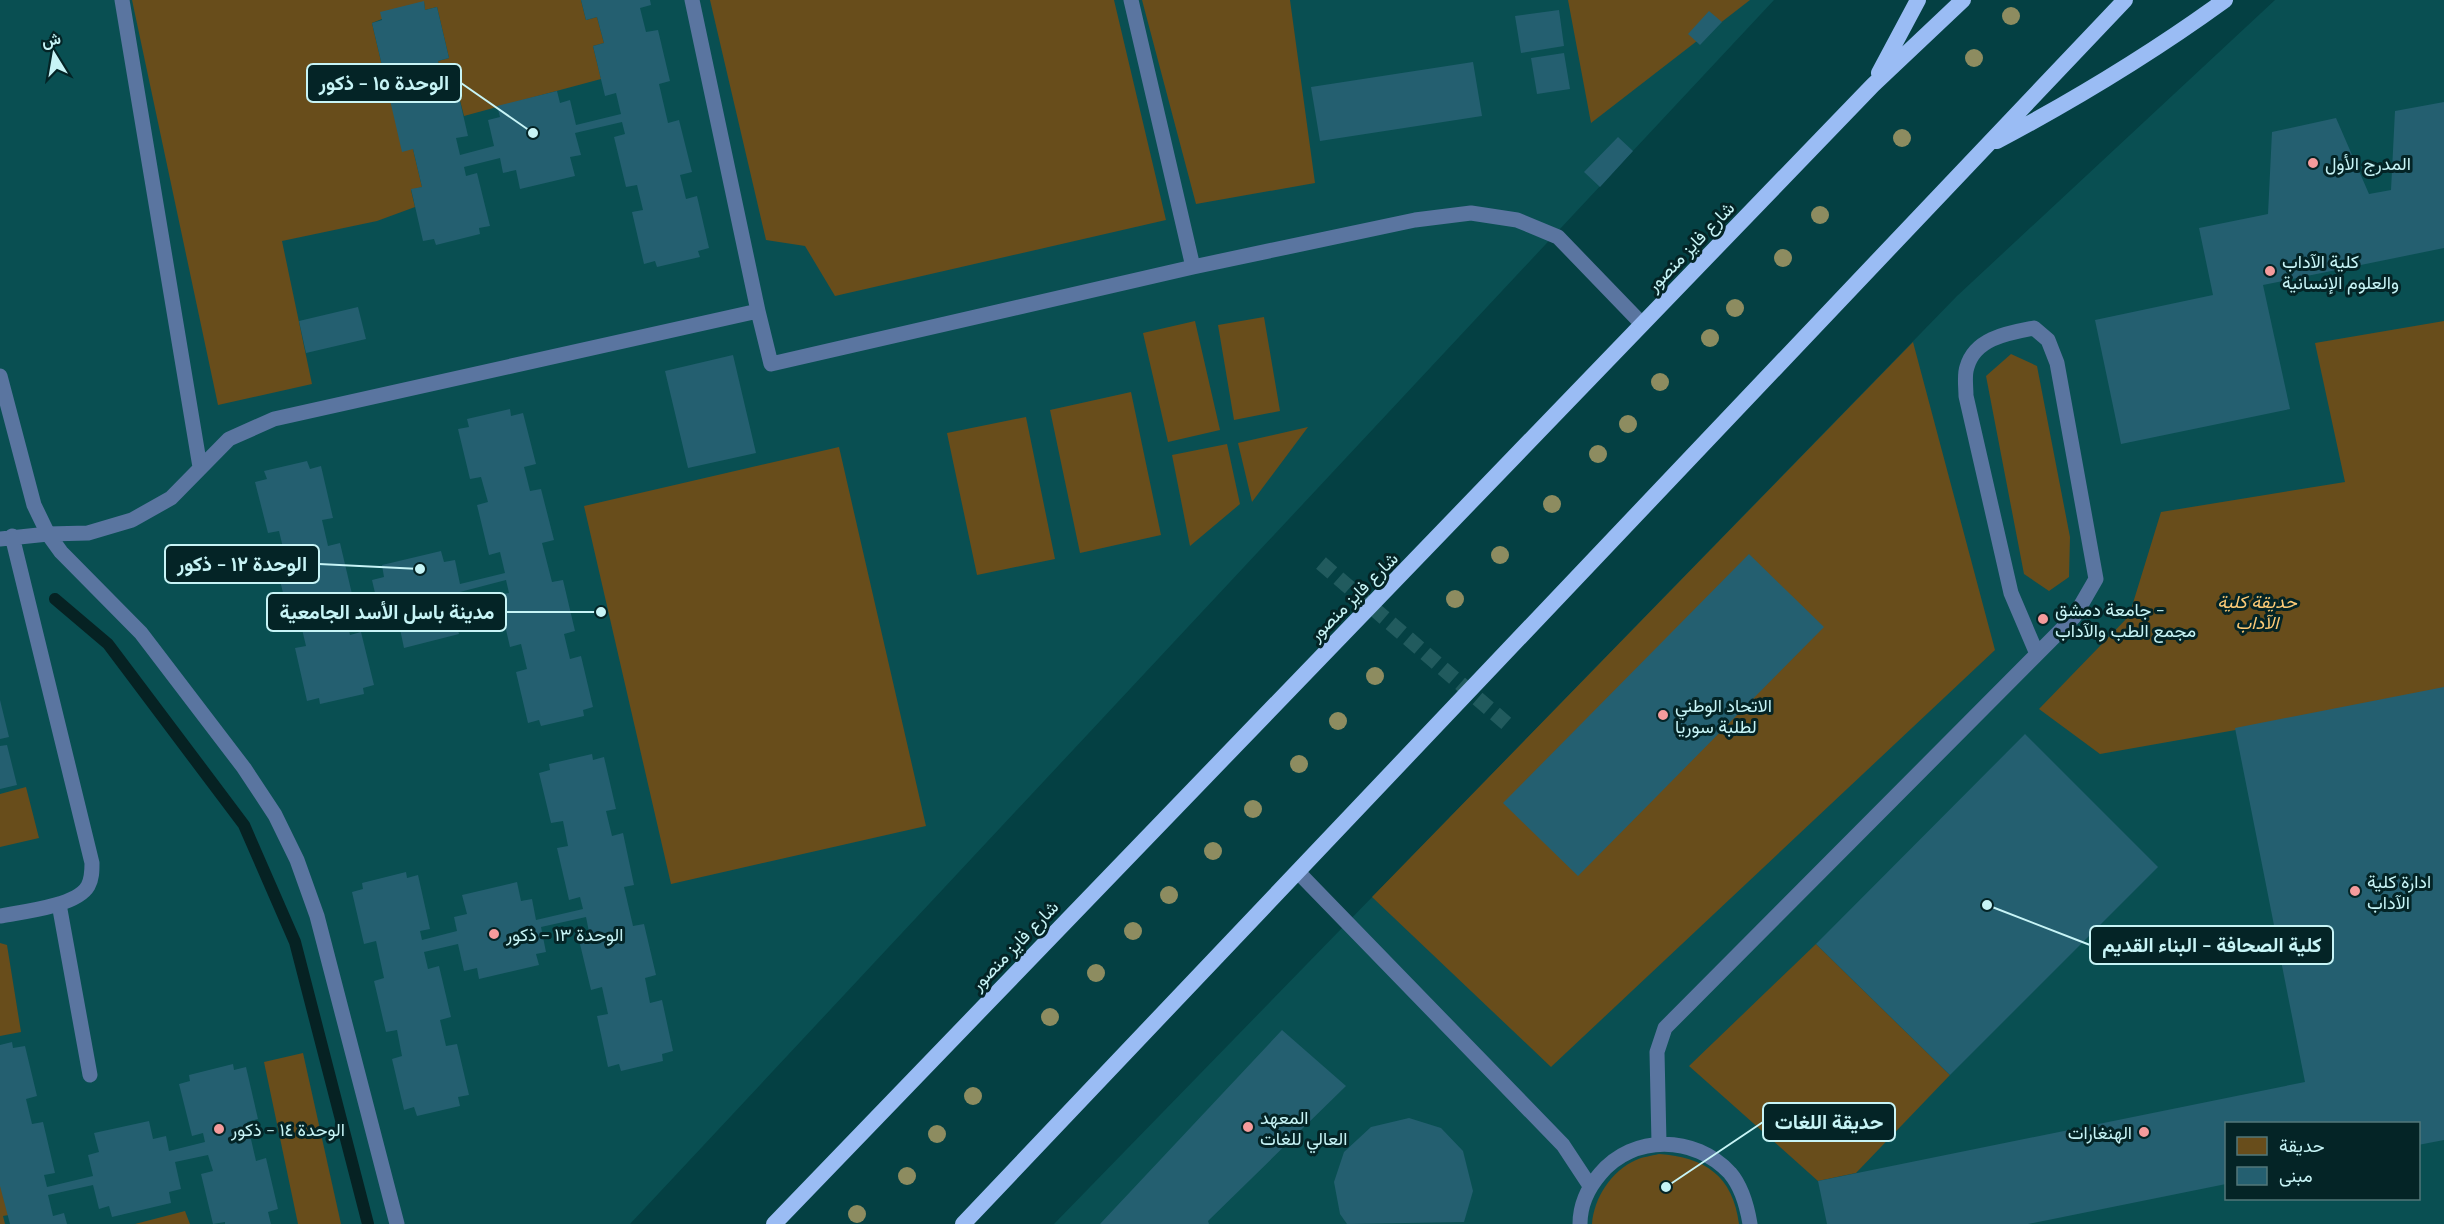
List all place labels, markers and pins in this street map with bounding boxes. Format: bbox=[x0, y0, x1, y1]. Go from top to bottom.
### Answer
callout: الوحدة ١٥ - ذكور bbox=[307, 64, 461, 102]
place label: المدرج الأول bbox=[2325, 151, 2411, 176]
marker: المدرج الأول bbox=[2306, 156, 2320, 170]
place label: كلية الآداب والعلوم الإنسانية bbox=[2282, 249, 2399, 295]
marker: كلية الآداب والعلوم الإنسانية bbox=[2263, 264, 2277, 278]
callout: الوحدة ١٢ - ذكور bbox=[165, 545, 319, 583]
callout: مدينة باسل الأسد الجامعية bbox=[267, 593, 506, 631]
place label: جامعة دمشق - مجمع الطب والآداب bbox=[2055, 597, 2196, 643]
marker: جامعة دمشق - مجمع الطب والآداب bbox=[2036, 612, 2050, 626]
place label: الاتحاد الوطني لطلبة سوريا bbox=[1675, 693, 1772, 738]
marker: الاتحاد الوطني لطلبة سوريا bbox=[1656, 708, 1670, 722]
place label: ادارة كلية الآداب bbox=[2367, 869, 2431, 914]
marker: ادارة كلية الآداب bbox=[2348, 884, 2362, 898]
place label: الوحدة ١٣ - ذكور bbox=[505, 922, 623, 946]
callout: كلية الصحافة - البناء القديم bbox=[2090, 926, 2333, 964]
marker: الوحدة ١٣ - ذكور bbox=[487, 927, 501, 941]
callout: حديقة اللغات bbox=[1763, 1103, 1895, 1141]
place label: المعهد العالي للغات bbox=[1260, 1105, 1347, 1154]
place label: الوحدة ١٤ - ذكور bbox=[230, 1117, 345, 1141]
marker: المعهد العالي للغات bbox=[1241, 1120, 1255, 1134]
place label: الهنغارات bbox=[2068, 1120, 2132, 1144]
marker: الوحدة ١٤ - ذكور bbox=[212, 1122, 226, 1136]
marker: الهنغارات bbox=[2137, 1125, 2151, 1139]

